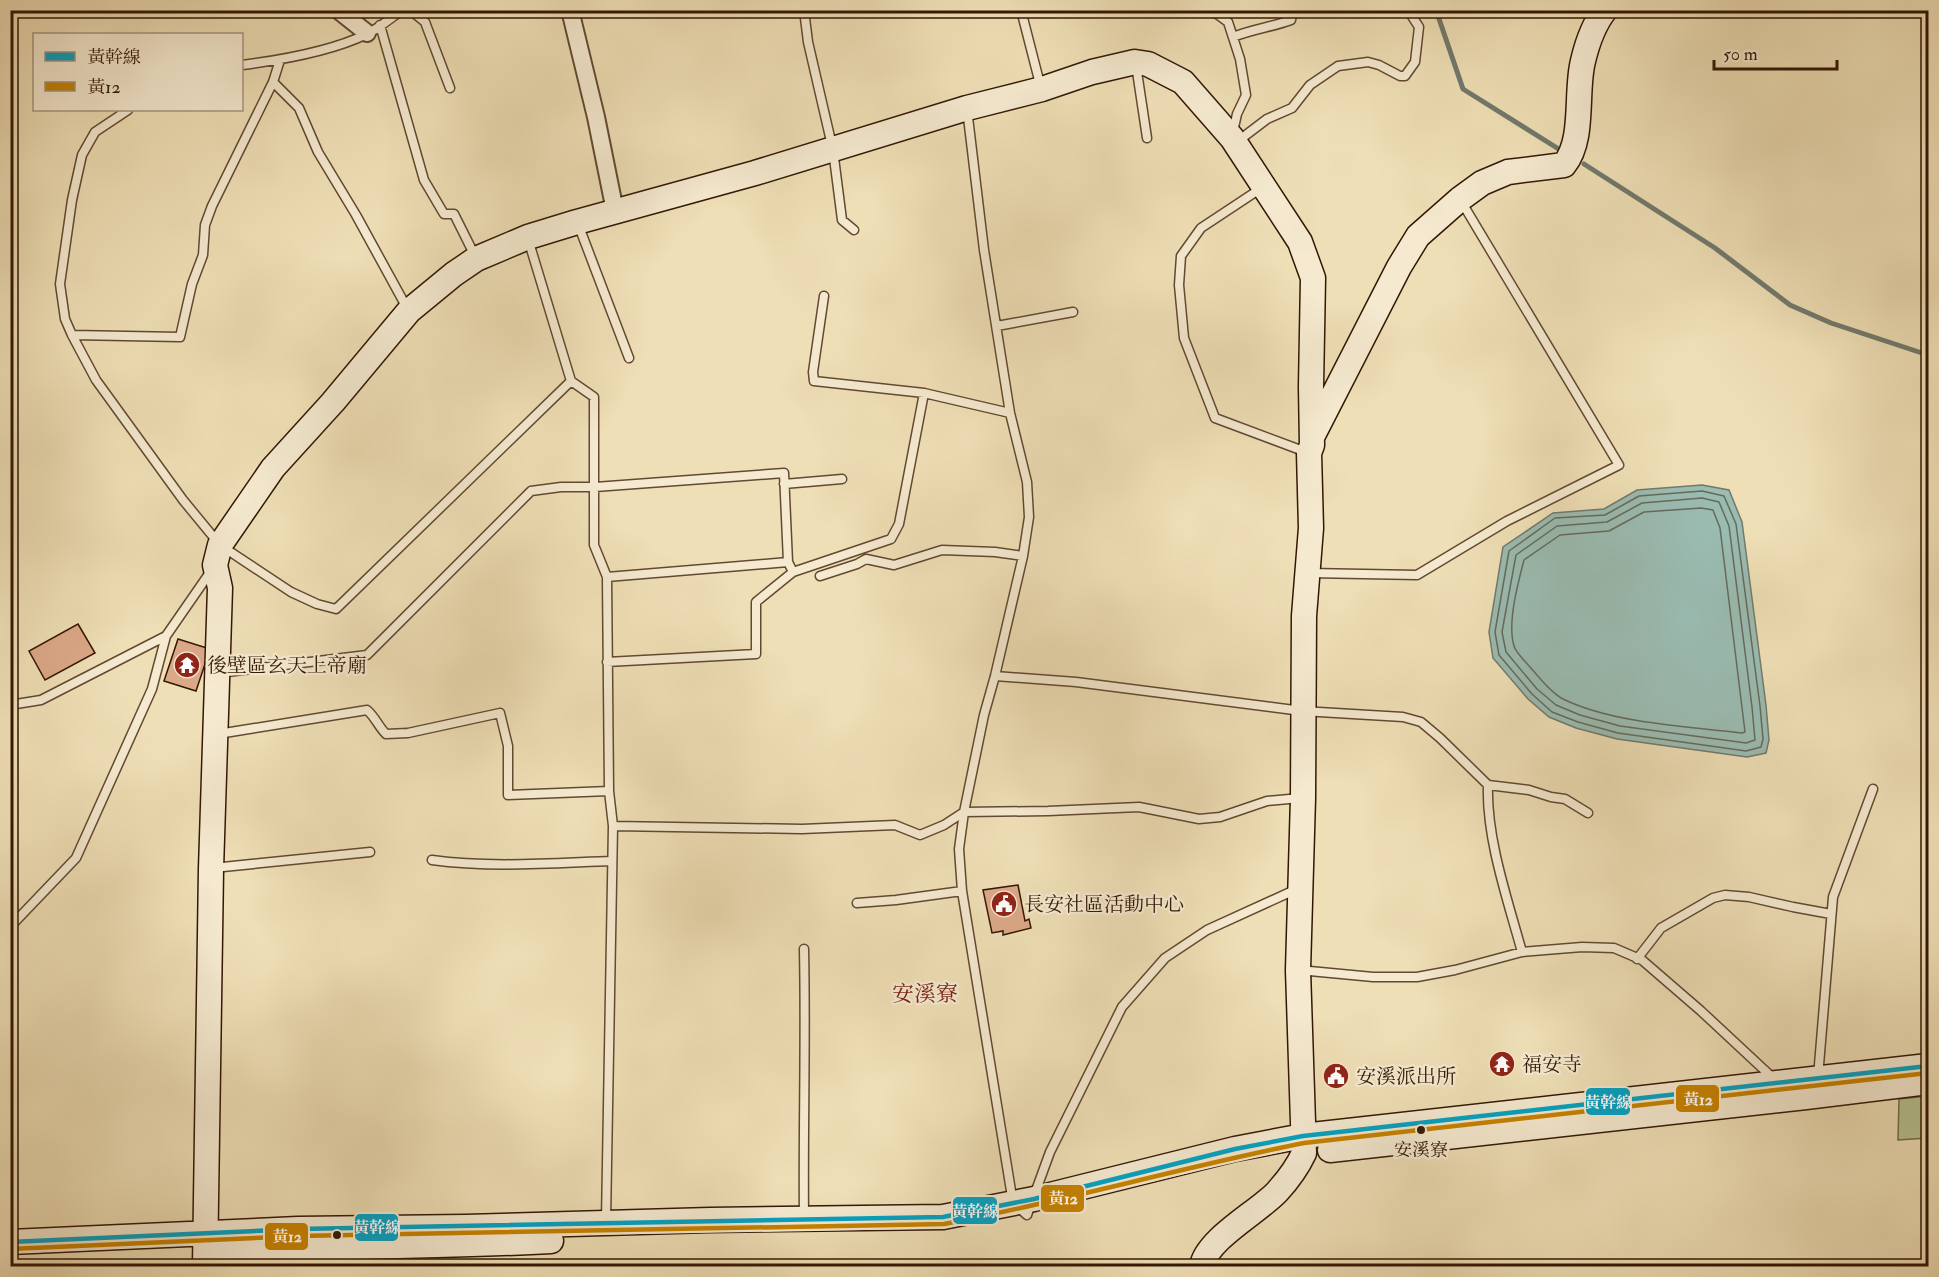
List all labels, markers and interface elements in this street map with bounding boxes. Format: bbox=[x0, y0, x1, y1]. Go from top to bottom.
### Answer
legend bbox=[33, 33, 243, 111]
scale bar bbox=[1714, 33, 1837, 71]
text: 50 m bbox=[1723, 43, 1758, 66]
text: 黃幹線 bbox=[87, 46, 141, 69]
text: 黃12 bbox=[87, 76, 121, 99]
temple icon: 後壁區玄天上帝廟 bbox=[172, 650, 202, 680]
place label: 後壁區玄天上帝廟 bbox=[207, 653, 367, 678]
public building icon: 長安社區活動中心 bbox=[989, 889, 1019, 919]
place label: 長安社區活動中心 bbox=[1024, 892, 1184, 917]
district label: 安溪寮 bbox=[892, 980, 958, 1008]
temple icon: 福安寺 bbox=[1487, 1049, 1517, 1079]
place label: 福安寺 bbox=[1522, 1052, 1582, 1077]
public building icon: 安溪派出所 bbox=[1321, 1061, 1351, 1091]
place label: 安溪派出所 bbox=[1356, 1064, 1456, 1089]
line badge: 黃12 bbox=[1675, 1084, 1720, 1113]
line badge: 黃幹線 bbox=[1585, 1087, 1631, 1116]
text: 黃12 bbox=[1683, 1090, 1713, 1110]
text: 黃幹線 bbox=[1584, 1093, 1632, 1113]
marker: 安溪寮 bbox=[1415, 1124, 1427, 1136]
place label: 安溪寮 bbox=[1394, 1139, 1448, 1162]
line badge: 黃12 bbox=[1040, 1184, 1085, 1213]
text: 黃12 bbox=[1048, 1189, 1078, 1209]
line badge: 黃幹線 bbox=[952, 1196, 998, 1225]
text: 黃幹線 bbox=[951, 1202, 999, 1222]
line badge: 黃幹線 bbox=[354, 1213, 399, 1242]
text: 黃幹線 bbox=[353, 1218, 401, 1238]
line badge: 黃12 bbox=[264, 1222, 309, 1251]
text: 黃12 bbox=[272, 1227, 302, 1247]
unlabelled marker bbox=[331, 1229, 343, 1241]

